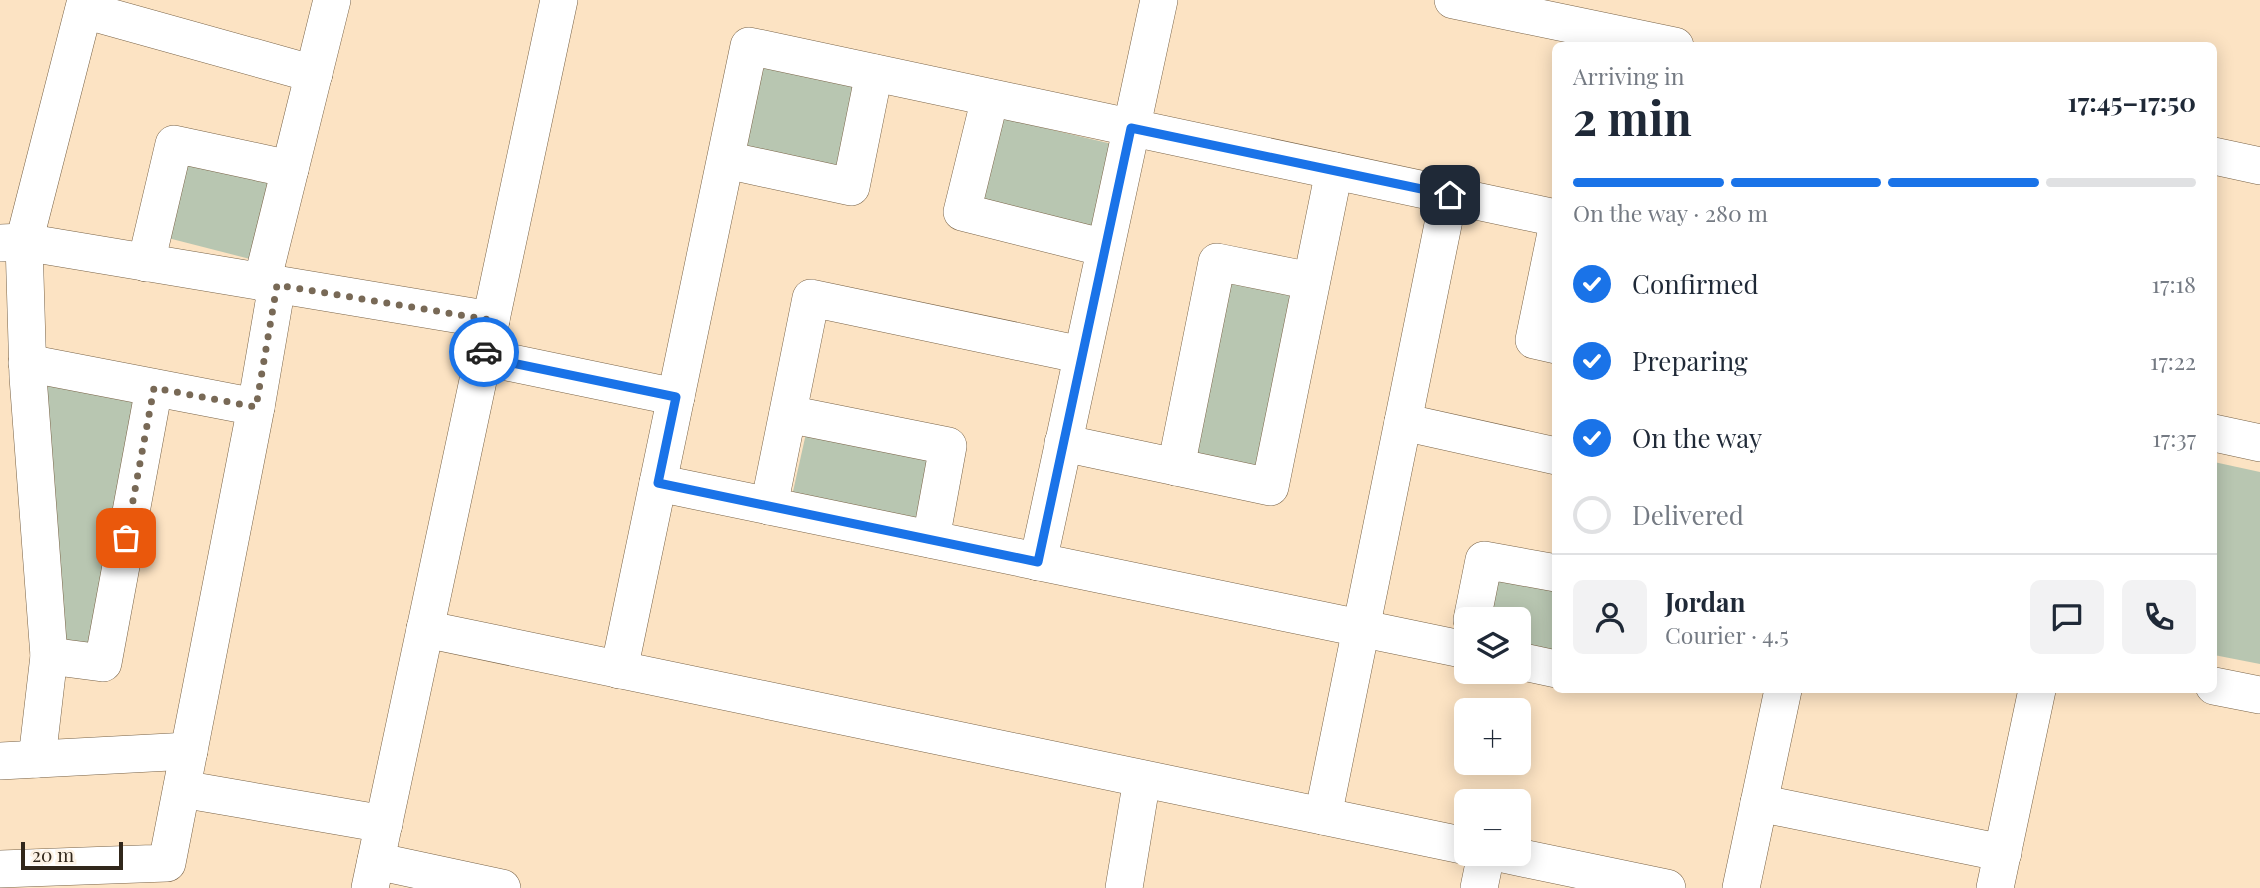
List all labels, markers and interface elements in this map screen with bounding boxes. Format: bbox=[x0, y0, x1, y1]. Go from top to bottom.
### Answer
text: Arriving in bbox=[1573, 60, 1685, 91]
text: 17:45–17:50 bbox=[2068, 84, 2196, 119]
text: 2 min bbox=[1573, 86, 1692, 148]
pin bbox=[1420, 165, 1480, 225]
icon: home bbox=[1431, 176, 1469, 214]
text: On the way · 280 m bbox=[1573, 197, 1768, 228]
icon: check bbox=[1573, 265, 1611, 303]
text: Confirmed bbox=[1632, 266, 1759, 301]
text: 17:18 bbox=[2152, 268, 2196, 299]
courier bbox=[449, 317, 519, 387]
icon: car bbox=[465, 333, 503, 371]
icon: check bbox=[1573, 342, 1611, 380]
text: Preparing bbox=[1632, 343, 1748, 378]
text: 17:22 bbox=[2150, 345, 2196, 376]
icon: check bbox=[1573, 419, 1611, 457]
text: On the way bbox=[1632, 420, 1762, 455]
text: 17:37 bbox=[2152, 422, 2196, 453]
text: Delivered bbox=[1632, 497, 1744, 532]
pin bbox=[96, 508, 156, 568]
icon: bag bbox=[107, 519, 145, 557]
button: person bbox=[1573, 580, 1647, 654]
button: chat bbox=[2030, 580, 2104, 654]
button: phone bbox=[2122, 580, 2196, 654]
text: Jordan bbox=[1665, 584, 1745, 619]
map controls bbox=[1454, 607, 1531, 866]
button: layers bbox=[1454, 607, 1531, 684]
text: Courier · 4.5 bbox=[1665, 619, 1789, 650]
button: + bbox=[1454, 698, 1531, 775]
button: − bbox=[1454, 789, 1531, 866]
scale bar bbox=[21, 839, 122, 871]
text: 20 m bbox=[32, 841, 74, 867]

